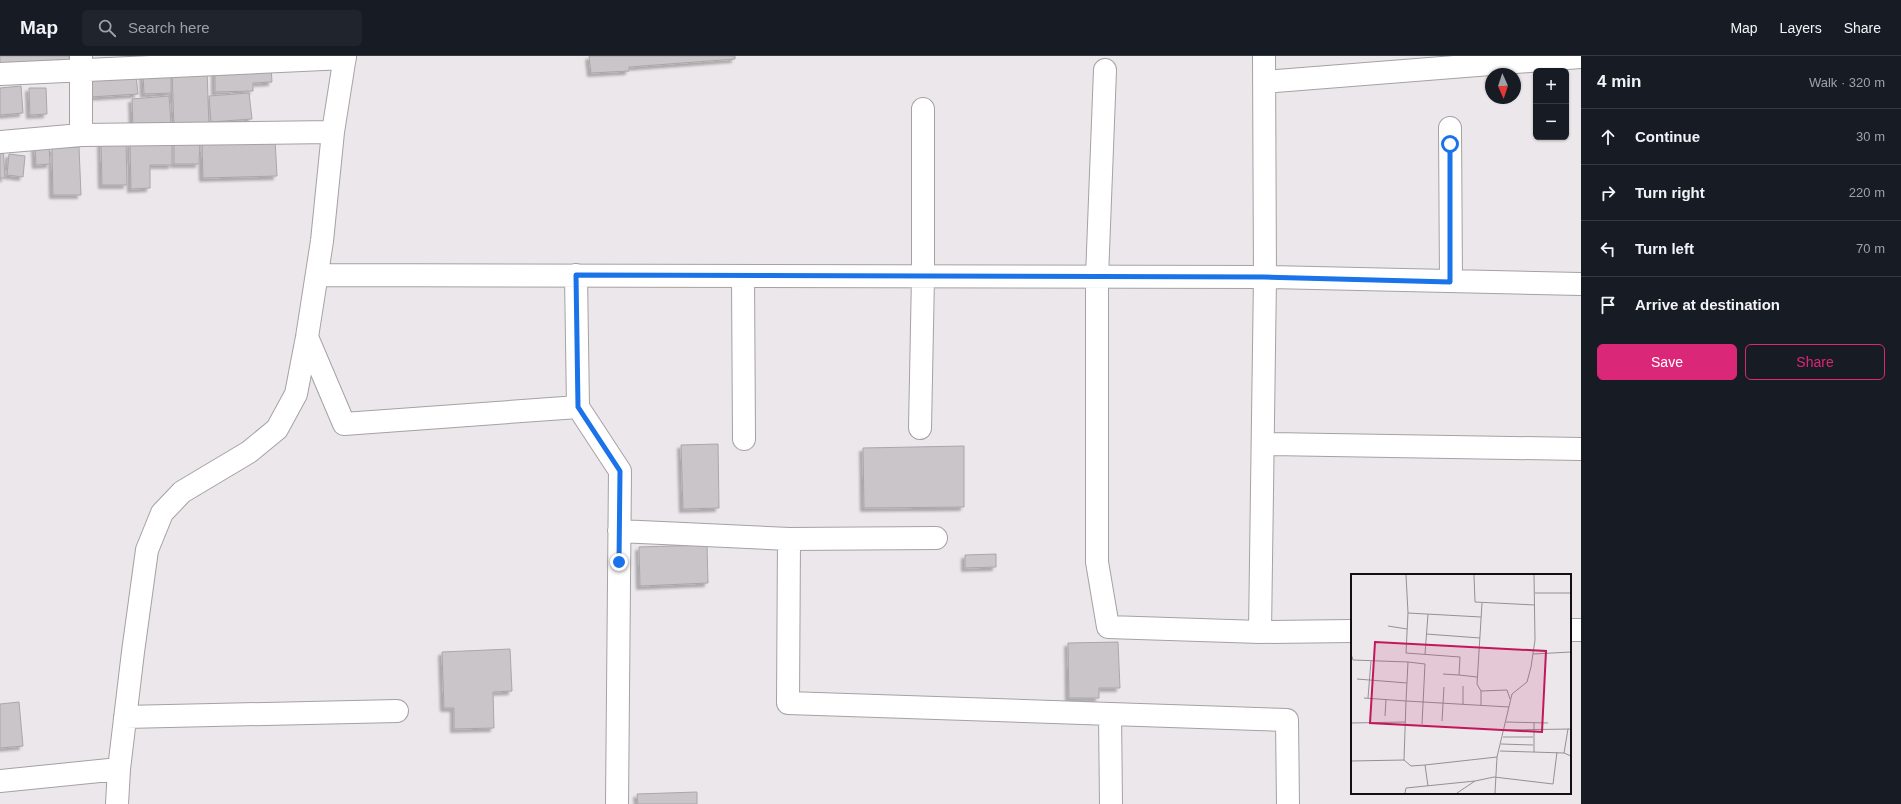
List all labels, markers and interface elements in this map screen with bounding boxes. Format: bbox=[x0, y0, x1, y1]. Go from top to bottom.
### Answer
search box bbox=[82, 10, 362, 46]
text: Map bbox=[20, 17, 58, 38]
icon: search bbox=[96, 17, 118, 39]
text: Search here bbox=[128, 19, 210, 36]
text: Map bbox=[1730, 20, 1758, 36]
text: Layers bbox=[1780, 20, 1822, 36]
text: Share bbox=[1844, 20, 1881, 36]
north arrow bbox=[1485, 68, 1521, 104]
map controls bbox=[1533, 68, 1569, 140]
button: + bbox=[1533, 68, 1569, 104]
text: 4 min bbox=[1597, 72, 1641, 91]
text: Walk · 320 m bbox=[1809, 75, 1885, 90]
button: − bbox=[1533, 104, 1569, 140]
icon: ahead bbox=[1597, 126, 1619, 148]
text: Continue bbox=[1635, 128, 1700, 145]
text: 30 m bbox=[1856, 129, 1885, 144]
route start bbox=[1441, 135, 1459, 153]
icon: right bbox=[1597, 182, 1619, 204]
text: Turn right bbox=[1635, 184, 1705, 201]
text: 220 m bbox=[1849, 185, 1885, 200]
icon: left bbox=[1597, 238, 1619, 260]
text: Turn left bbox=[1635, 240, 1694, 257]
text: 70 m bbox=[1856, 241, 1885, 256]
icon: arrive bbox=[1597, 294, 1619, 316]
text: Arrive at destination bbox=[1635, 296, 1780, 313]
button: Save bbox=[1597, 344, 1737, 380]
button: Share bbox=[1745, 344, 1885, 380]
route end bbox=[610, 553, 628, 571]
inset map bbox=[1351, 574, 1571, 794]

